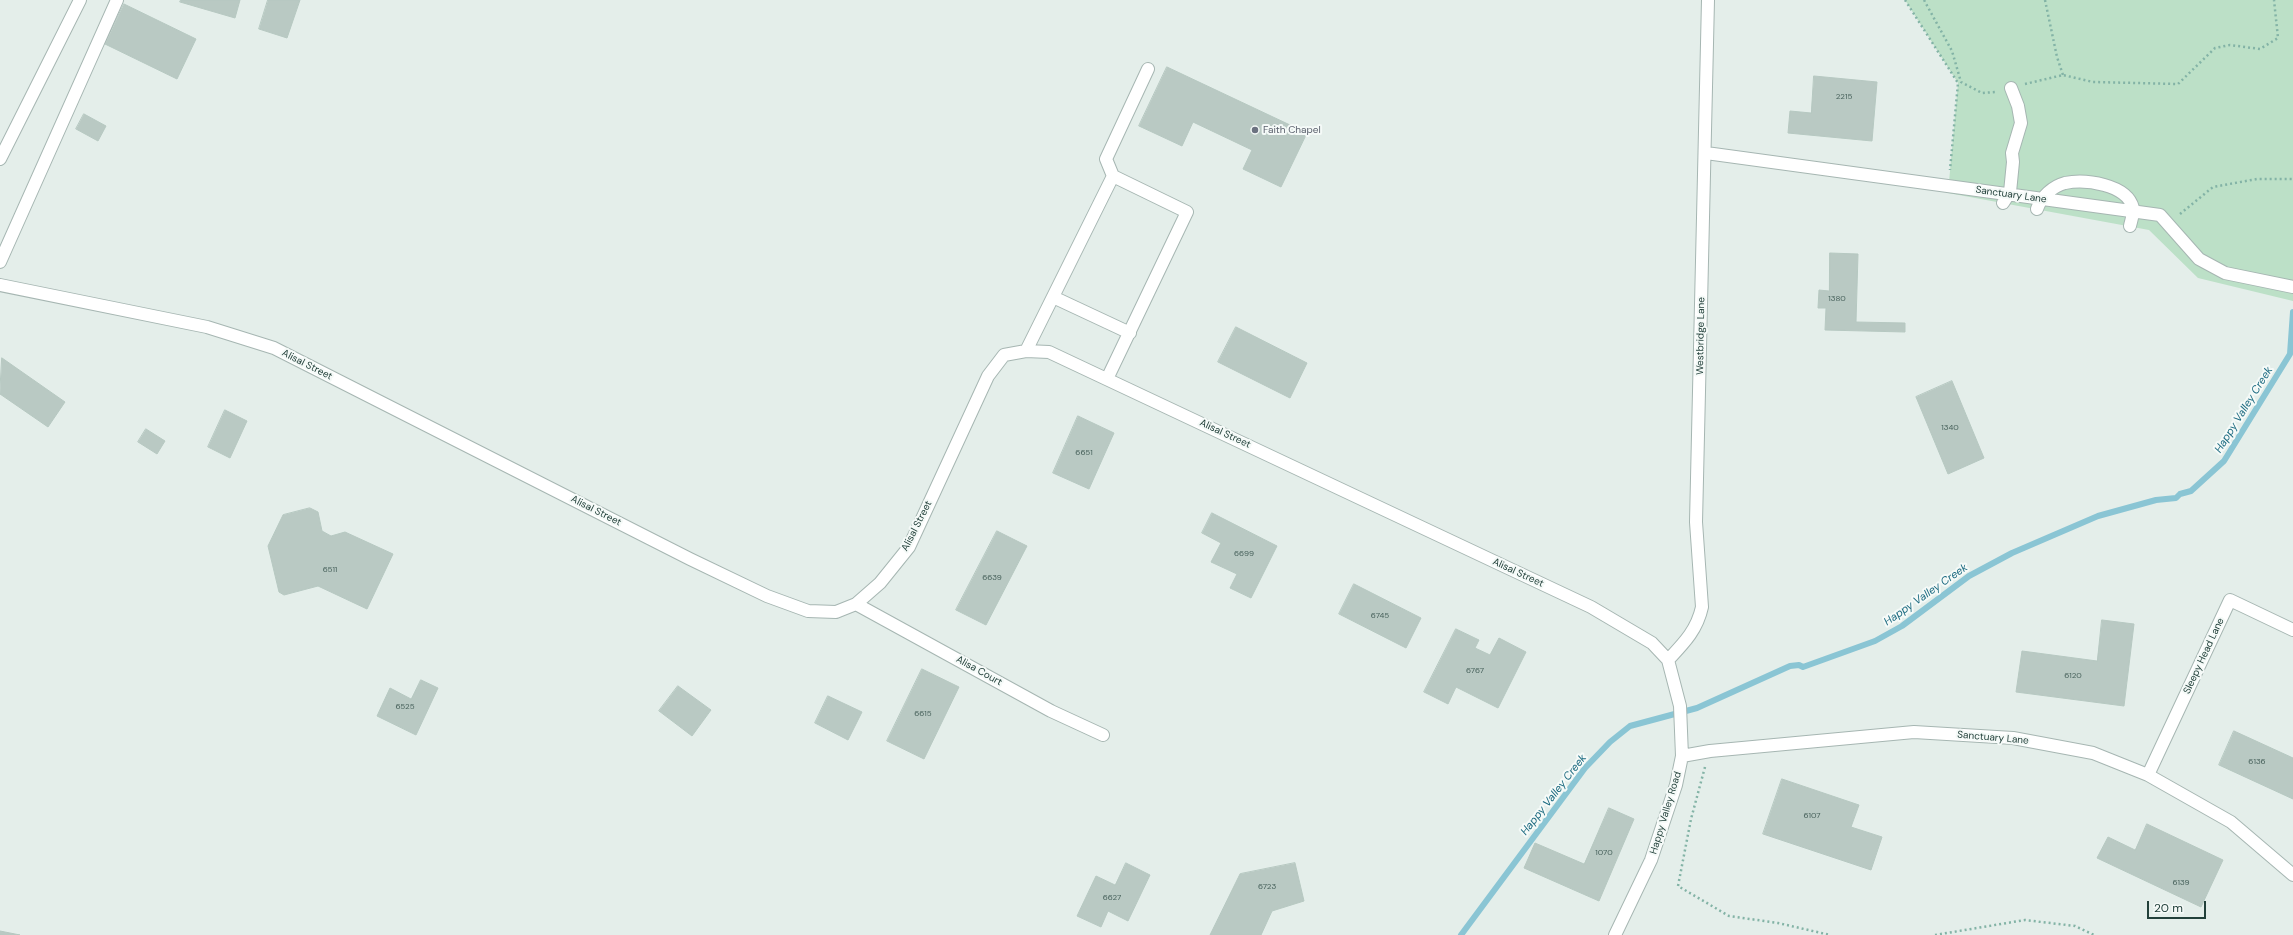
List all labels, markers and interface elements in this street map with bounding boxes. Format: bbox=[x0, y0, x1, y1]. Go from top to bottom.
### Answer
house number: 2215 bbox=[1836, 92, 1852, 102]
place label: Faith Chapel bbox=[1263, 124, 1321, 136]
marker: Faith Chapel bbox=[1250, 125, 1260, 135]
street label: Sanctuary Lane bbox=[1975, 184, 2047, 206]
house number: 1380 bbox=[1828, 294, 1846, 304]
street label: Westbridge Lane bbox=[1694, 297, 1708, 375]
street label: Alisal Street bbox=[280, 347, 334, 383]
water label: Happy Valley Creek bbox=[2212, 364, 2276, 456]
street label: Alisal Street bbox=[1198, 417, 1252, 451]
house number: 1340 bbox=[1941, 423, 1959, 433]
house number: 6651 bbox=[1075, 448, 1093, 458]
street label: Alisal Street bbox=[569, 493, 623, 529]
street label: Alisal Street bbox=[899, 499, 935, 553]
house number: 6699 bbox=[1234, 549, 1254, 559]
street label: Alisal Street bbox=[1491, 556, 1545, 590]
water label: Happy Valley Creek bbox=[1882, 561, 1970, 629]
house number: 6511 bbox=[323, 565, 337, 575]
house number: 6639 bbox=[982, 573, 1002, 583]
house number: 6745 bbox=[1371, 611, 1389, 621]
street label: Sleepy Head Lane bbox=[2181, 616, 2227, 696]
street label: Alisa Court bbox=[954, 653, 1004, 689]
house number: 6767 bbox=[1466, 666, 1484, 676]
house number: 6120 bbox=[2064, 671, 2082, 681]
house number: 6525 bbox=[395, 702, 415, 712]
house number: 6615 bbox=[914, 709, 932, 719]
street label: Sanctuary Lane bbox=[1957, 729, 2029, 747]
water label: Happy Valley Creek bbox=[1518, 752, 1590, 838]
house number: 6136 bbox=[2248, 757, 2266, 767]
street label: Happy Valley Road bbox=[1648, 770, 1684, 856]
house number: 6107 bbox=[1803, 811, 1821, 821]
house number: 1070 bbox=[1595, 848, 1613, 858]
house number: 6139 bbox=[2172, 878, 2190, 888]
house number: 6723 bbox=[1258, 882, 1276, 892]
house number: 6627 bbox=[1103, 893, 1121, 903]
scale bar bbox=[2149, 893, 2208, 919]
text: 20 m bbox=[2154, 900, 2183, 916]

